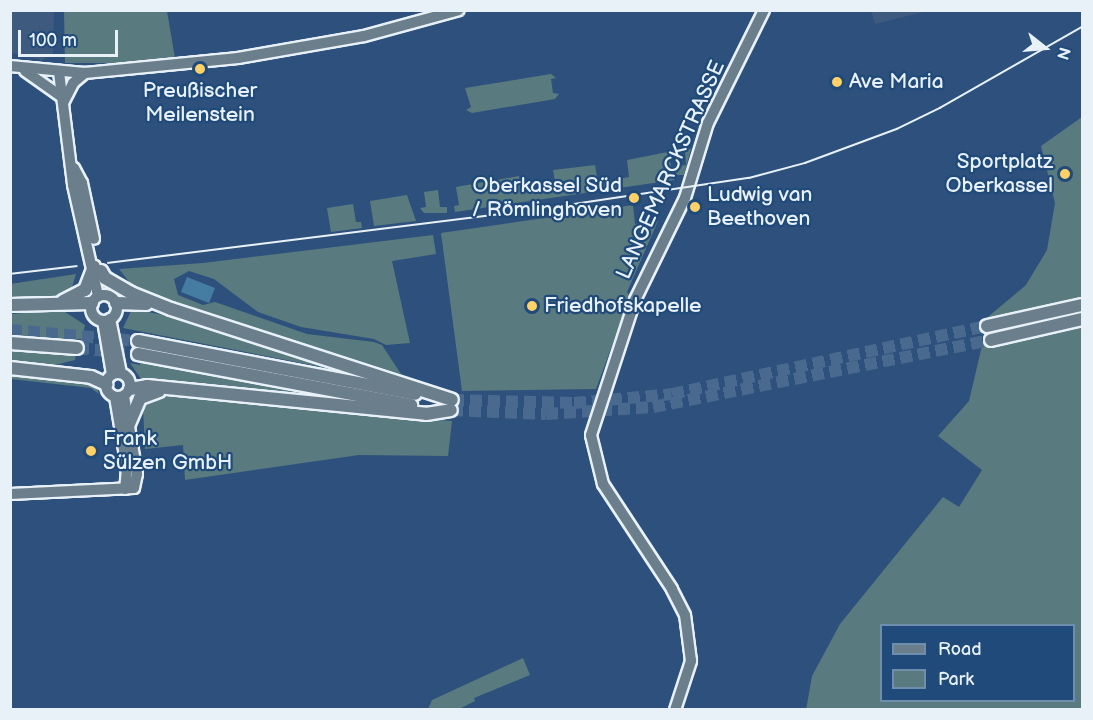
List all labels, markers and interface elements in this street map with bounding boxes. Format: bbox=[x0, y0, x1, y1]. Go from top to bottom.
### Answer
scale bar bbox=[21, 18, 122, 56]
north arrow bbox=[1015, 18, 1075, 78]
text: 100 m bbox=[29, 30, 77, 51]
text: N bbox=[1052, 45, 1074, 62]
street label: LANGEMARCKSTRASSE bbox=[611, 57, 731, 283]
marker: Preußischer Meilenstein bbox=[193, 62, 207, 76]
place label: Ave Maria bbox=[849, 69, 944, 95]
marker: Ave Maria bbox=[830, 75, 844, 89]
place label: Preußischer Meilenstein bbox=[143, 78, 257, 128]
place label: Sportplatz Oberkassel bbox=[945, 149, 1053, 199]
marker: Sportplatz Oberkassel bbox=[1058, 167, 1072, 181]
place label: Oberkassel Süd / Römlinghoven bbox=[472, 173, 622, 223]
place label: Ludwig van Beethoven bbox=[707, 182, 812, 232]
marker: Oberkassel Süd / Römlinghoven bbox=[627, 191, 641, 205]
marker: Ludwig van Beethoven bbox=[688, 200, 702, 214]
place label: Friedhofskapelle bbox=[544, 293, 701, 319]
marker: Friedhofskapelle bbox=[525, 299, 539, 313]
place label: Frank Sülzen GmbH bbox=[103, 426, 232, 476]
marker: Frank Sülzen GmbH bbox=[84, 444, 98, 458]
legend bbox=[880, 624, 1075, 702]
text: Road bbox=[938, 639, 982, 660]
text: Park bbox=[938, 669, 974, 690]

